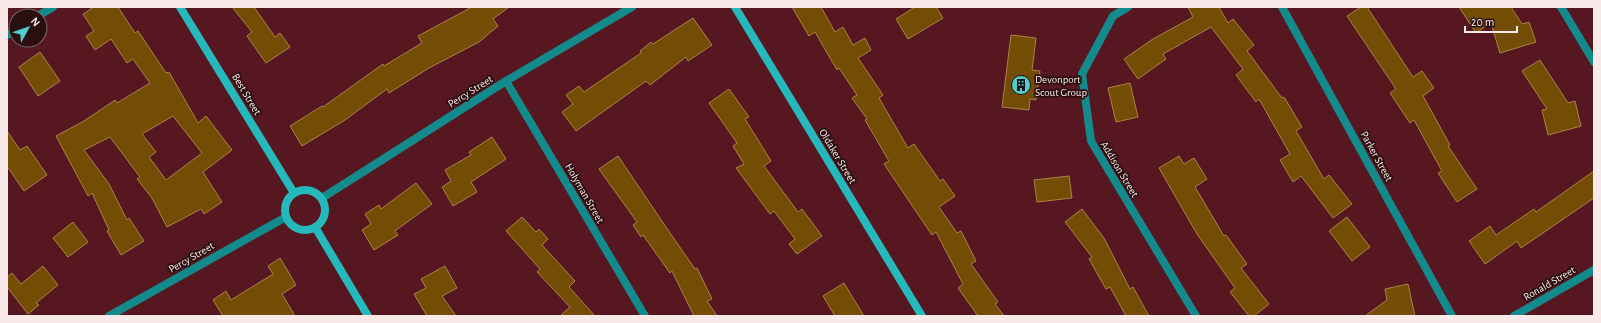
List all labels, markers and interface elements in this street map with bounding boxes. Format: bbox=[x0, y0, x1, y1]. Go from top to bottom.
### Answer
north arrow bbox=[8, 8, 48, 48]
scale bar bbox=[1465, 8, 1517, 34]
text: N bbox=[29, 15, 42, 28]
text: 20 m bbox=[1471, 16, 1494, 28]
street label: Best Street bbox=[230, 72, 263, 117]
street label: Percy Street bbox=[446, 73, 495, 109]
building icon: Devonport Scout Group bbox=[1010, 74, 1032, 96]
place label: Devonport Scout Group bbox=[1035, 74, 1087, 98]
street label: Oldaker Street bbox=[817, 127, 858, 186]
street label: Parker Street bbox=[1358, 129, 1395, 183]
street label: Addison Street bbox=[1099, 139, 1141, 199]
street label: Holyman Street bbox=[563, 161, 606, 226]
street label: Percy Street bbox=[167, 240, 216, 275]
street label: Ronald Street bbox=[1521, 264, 1577, 303]

